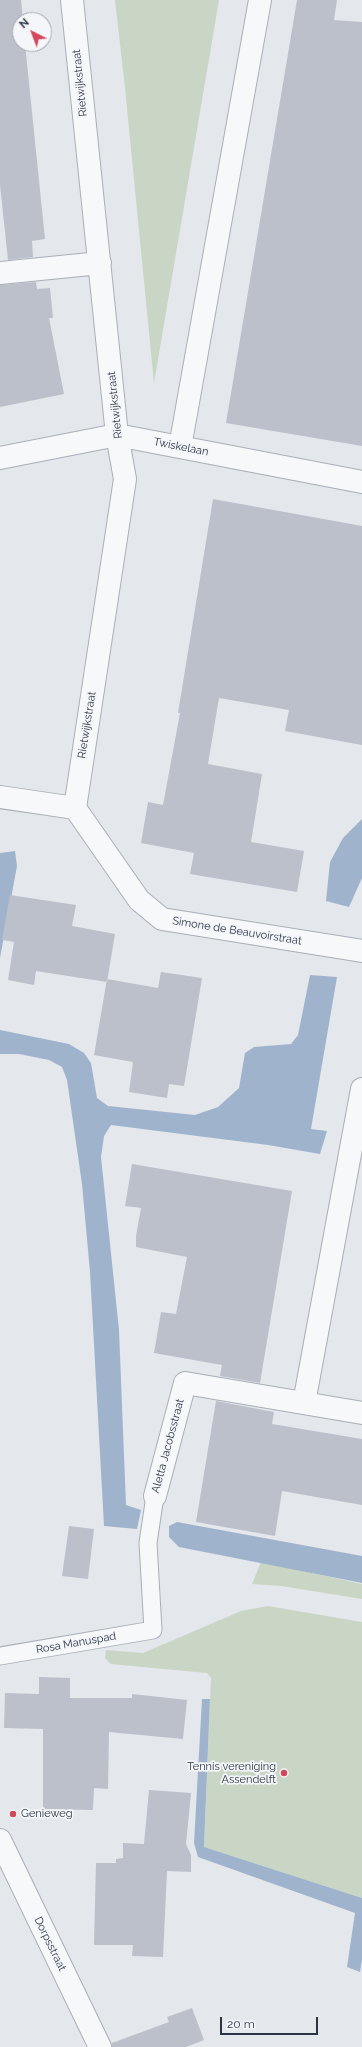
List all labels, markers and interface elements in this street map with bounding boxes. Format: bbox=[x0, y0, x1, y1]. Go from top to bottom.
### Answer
north arrow bbox=[12, 12, 52, 52]
text: N bbox=[17, 16, 32, 31]
street label: Rietwijkstraat bbox=[70, 49, 90, 117]
street label: Rietwijkstraat bbox=[105, 371, 125, 439]
street label: Twiskelaan bbox=[152, 435, 210, 459]
street label: Rietwijkstraat bbox=[75, 691, 99, 759]
street label: Simone de Beauvoirstraat bbox=[171, 914, 303, 948]
street label: Aletta Jacobsstraat bbox=[149, 1397, 187, 1495]
street label: Rosa Manuspad bbox=[35, 1629, 117, 1657]
place label: Tennis vereniging Assendelft bbox=[187, 1760, 276, 1786]
marker: Tennis vereniging Assendelft bbox=[279, 1768, 289, 1778]
place label: Genieweg bbox=[21, 1807, 72, 1821]
marker: Genieweg bbox=[8, 1809, 18, 1819]
street label: Dorpsstraat bbox=[31, 1915, 69, 1973]
scale bar bbox=[222, 2009, 320, 2035]
text: 20 m bbox=[227, 2017, 255, 2031]

